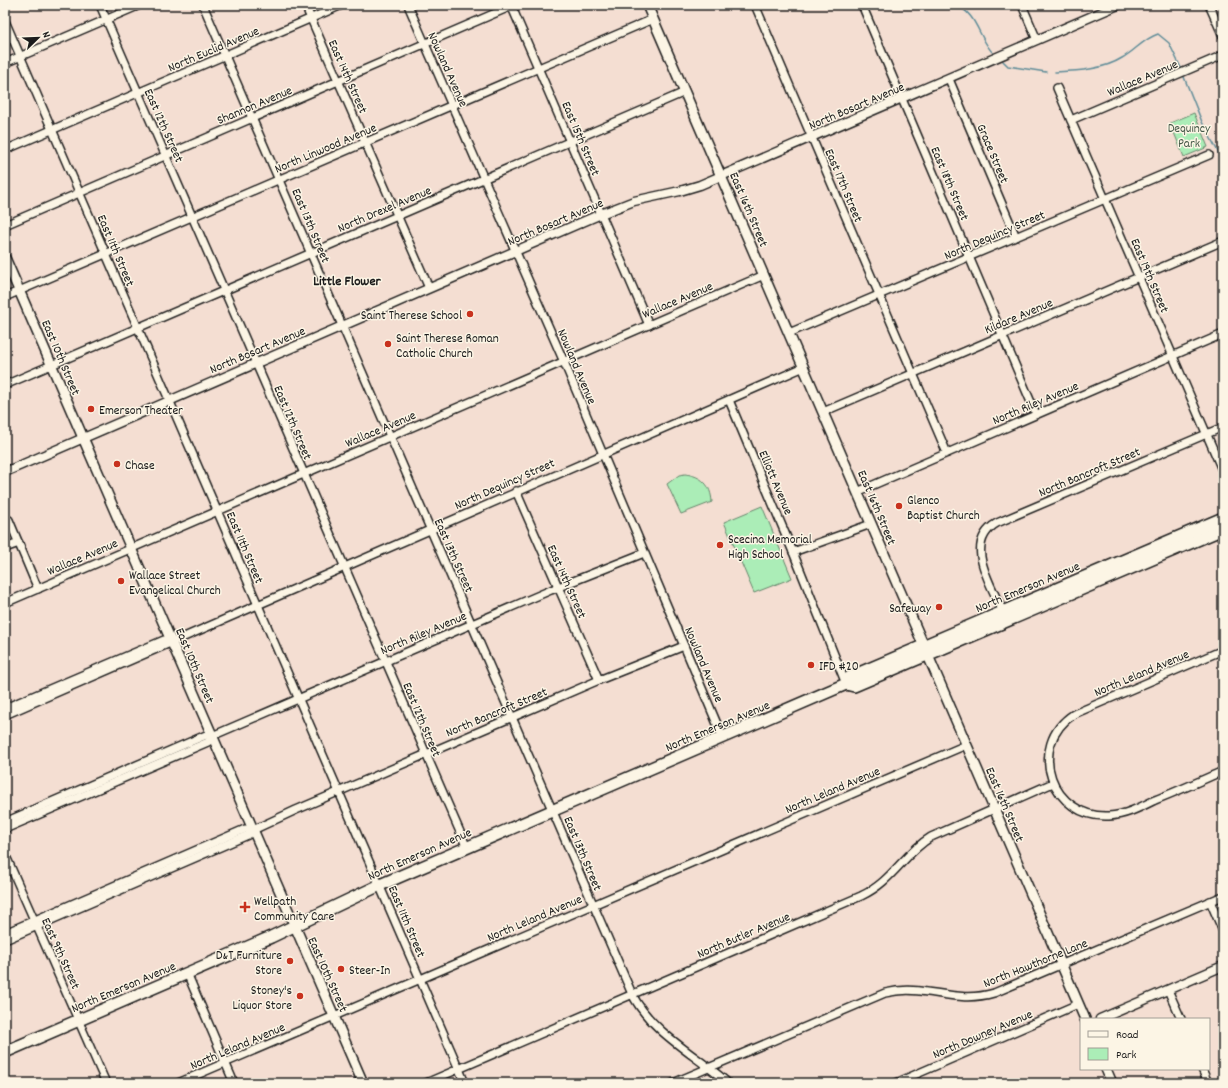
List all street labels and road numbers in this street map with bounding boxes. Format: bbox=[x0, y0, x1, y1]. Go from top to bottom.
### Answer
street label: North Euclid Avenue bbox=[165, 22, 263, 78]
street label: Nowland Avenue bbox=[422, 29, 472, 111]
street label: East 14th Street bbox=[322, 37, 372, 117]
street label: Wallace Avenue bbox=[1105, 56, 1182, 103]
street label: North Bosart Avenue bbox=[806, 78, 908, 136]
street label: Shannon Avenue bbox=[214, 82, 296, 131]
street label: East 12th Street bbox=[138, 86, 188, 166]
street label: East 15th Street bbox=[555, 99, 604, 179]
street label: North Linwood Avenue bbox=[272, 119, 380, 179]
street label: Grace Street bbox=[971, 121, 1013, 187]
street label: East 18th Street bbox=[925, 144, 973, 224]
street label: East 17th Street bbox=[819, 146, 867, 226]
street label: East 16th Street bbox=[723, 170, 772, 251]
street label: North Drexel Avenue bbox=[335, 182, 435, 239]
street label: East 13th Street bbox=[285, 186, 334, 266]
street label: North Bosart Avenue bbox=[505, 194, 607, 252]
street label: North Dequincy Street bbox=[942, 206, 1049, 266]
street label: East 11th Street bbox=[91, 212, 138, 290]
street label: East 19th Street bbox=[1124, 236, 1173, 316]
street label: Wallace Avenue bbox=[640, 278, 717, 325]
street label: Kildare Avenue bbox=[982, 294, 1056, 340]
street label: East 10th Street bbox=[35, 317, 84, 399]
street label: North Bosart Avenue bbox=[207, 322, 309, 380]
street label: Nowland Avenue bbox=[551, 326, 600, 408]
street label: North Riley Avenue bbox=[990, 377, 1082, 431]
street label: East 12th Street bbox=[268, 383, 316, 463]
street label: Wallace Avenue bbox=[343, 407, 420, 454]
street label: North Bancroft Street bbox=[1036, 443, 1144, 503]
street label: Elliott Avenue bbox=[753, 448, 797, 518]
street label: North Dequincy Street bbox=[452, 455, 558, 516]
street label: East 16th Street bbox=[851, 468, 900, 549]
street label: East 11th Street bbox=[220, 509, 267, 587]
street label: East 13th Street bbox=[428, 516, 478, 596]
street label: Wallace Avenue bbox=[45, 535, 122, 582]
street label: East 14th Street bbox=[541, 542, 591, 622]
street label: North Emerson Avenue bbox=[973, 558, 1083, 619]
street label: North Riley Avenue bbox=[378, 607, 470, 661]
street label: Nowland Avenue bbox=[678, 624, 727, 706]
street label: East 10th Street bbox=[169, 625, 218, 707]
street label: North Leland Avenue bbox=[1091, 646, 1193, 703]
street label: East 12th Street bbox=[397, 680, 445, 760]
street label: North Bancroft Street bbox=[443, 683, 551, 743]
street label: North Emerson Avenue bbox=[663, 697, 773, 758]
street label: North Leland Avenue bbox=[782, 763, 884, 820]
street label: East 16th Street bbox=[979, 765, 1028, 846]
street label: East 13th Street bbox=[557, 814, 606, 894]
street label: North Emerson Avenue bbox=[365, 824, 475, 887]
street label: East 11th Street bbox=[382, 883, 429, 961]
street label: North Leland Avenue bbox=[484, 891, 586, 948]
street label: North Butler Avenue bbox=[694, 908, 794, 964]
street label: East 9th Street bbox=[35, 915, 84, 993]
street label: East 10th Street bbox=[302, 934, 352, 1016]
street label: North Hawthorne Lane bbox=[981, 935, 1091, 994]
street label: North Emerson Avenue bbox=[69, 958, 179, 1019]
street label: North Downey Avenue bbox=[930, 1006, 1036, 1065]
street label: North Leland Avenue bbox=[187, 1019, 289, 1076]

